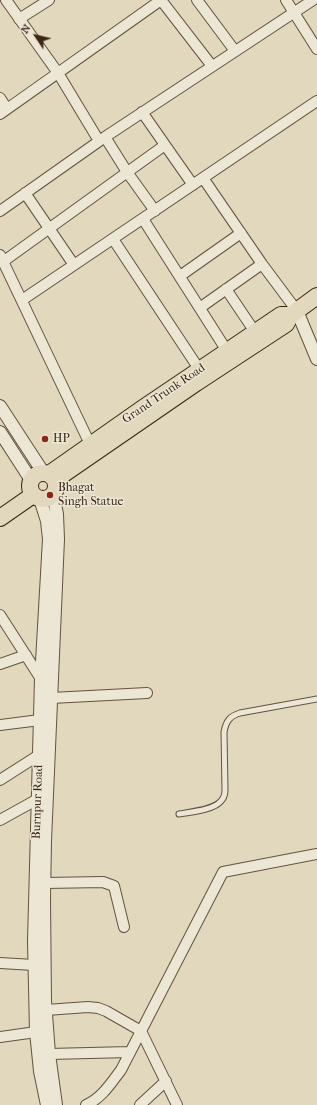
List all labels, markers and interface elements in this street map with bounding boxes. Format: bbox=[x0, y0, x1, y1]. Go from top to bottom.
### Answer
north arrow bbox=[16, 16, 56, 56]
text: N bbox=[18, 22, 33, 36]
street label: Grand Trunk Road bbox=[120, 361, 208, 427]
place label: HP bbox=[53, 432, 70, 446]
marker: HP bbox=[40, 434, 50, 444]
place label: Bhagat Singh Statue bbox=[58, 481, 123, 509]
marker: Bhagat Singh Statue bbox=[45, 490, 55, 500]
street label: Burnpur Road bbox=[30, 765, 46, 839]

